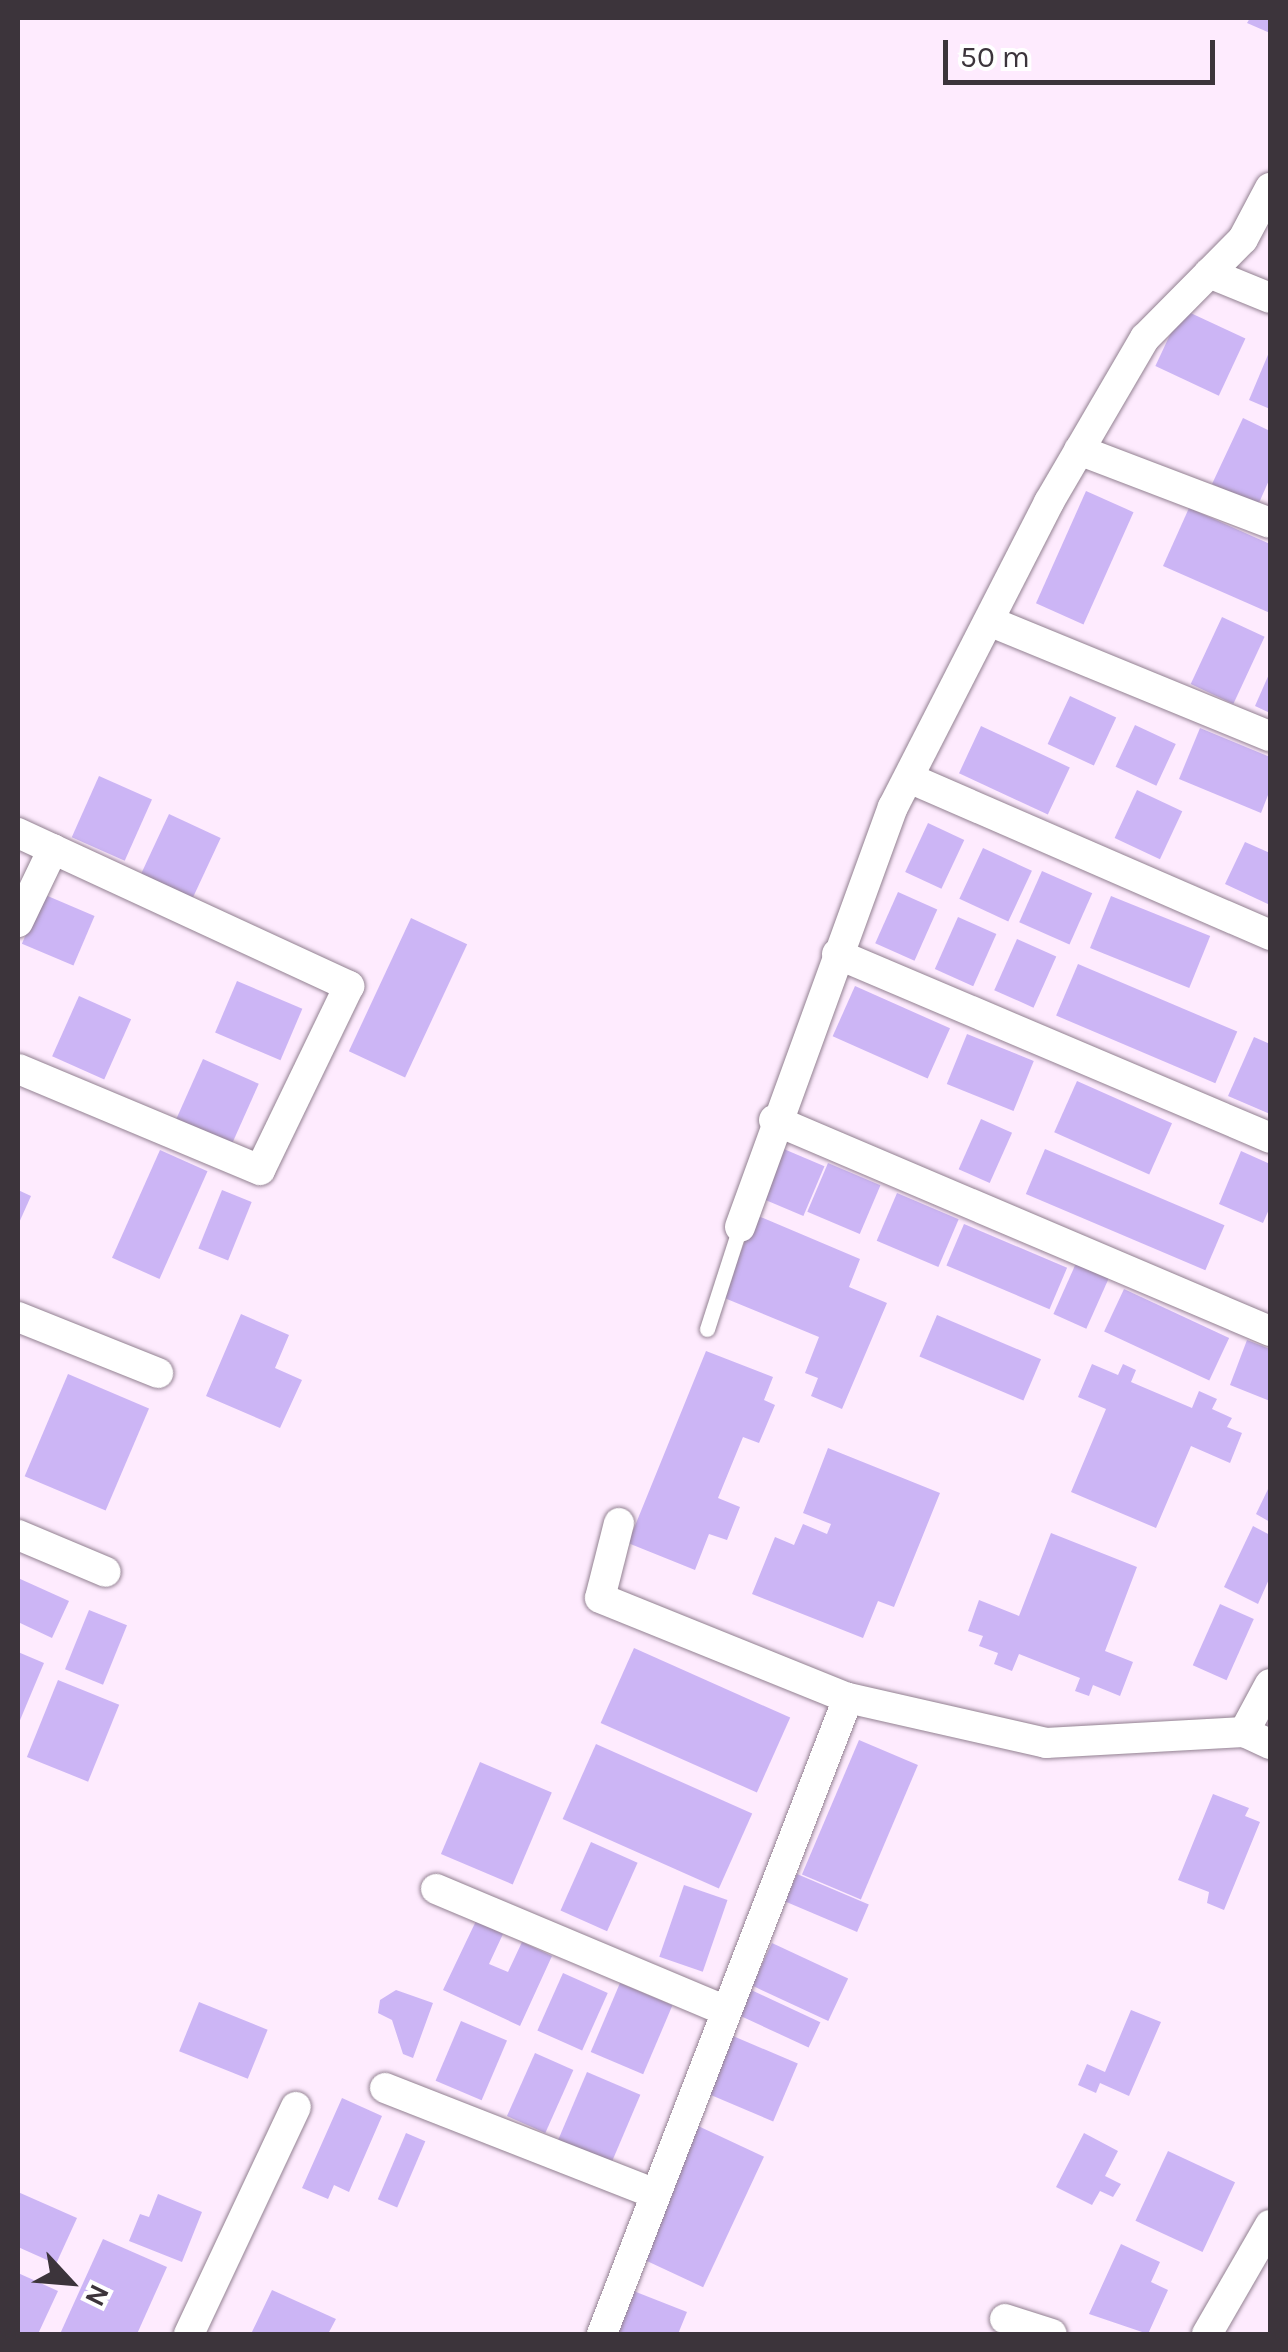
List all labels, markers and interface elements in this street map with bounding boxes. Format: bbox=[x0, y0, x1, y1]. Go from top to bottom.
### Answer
scale bar bbox=[948, 20, 1220, 82]
text: 50 m bbox=[960, 39, 1030, 75]
north arrow bbox=[20, 2232, 120, 2332]
text: N bbox=[78, 2279, 117, 2312]

